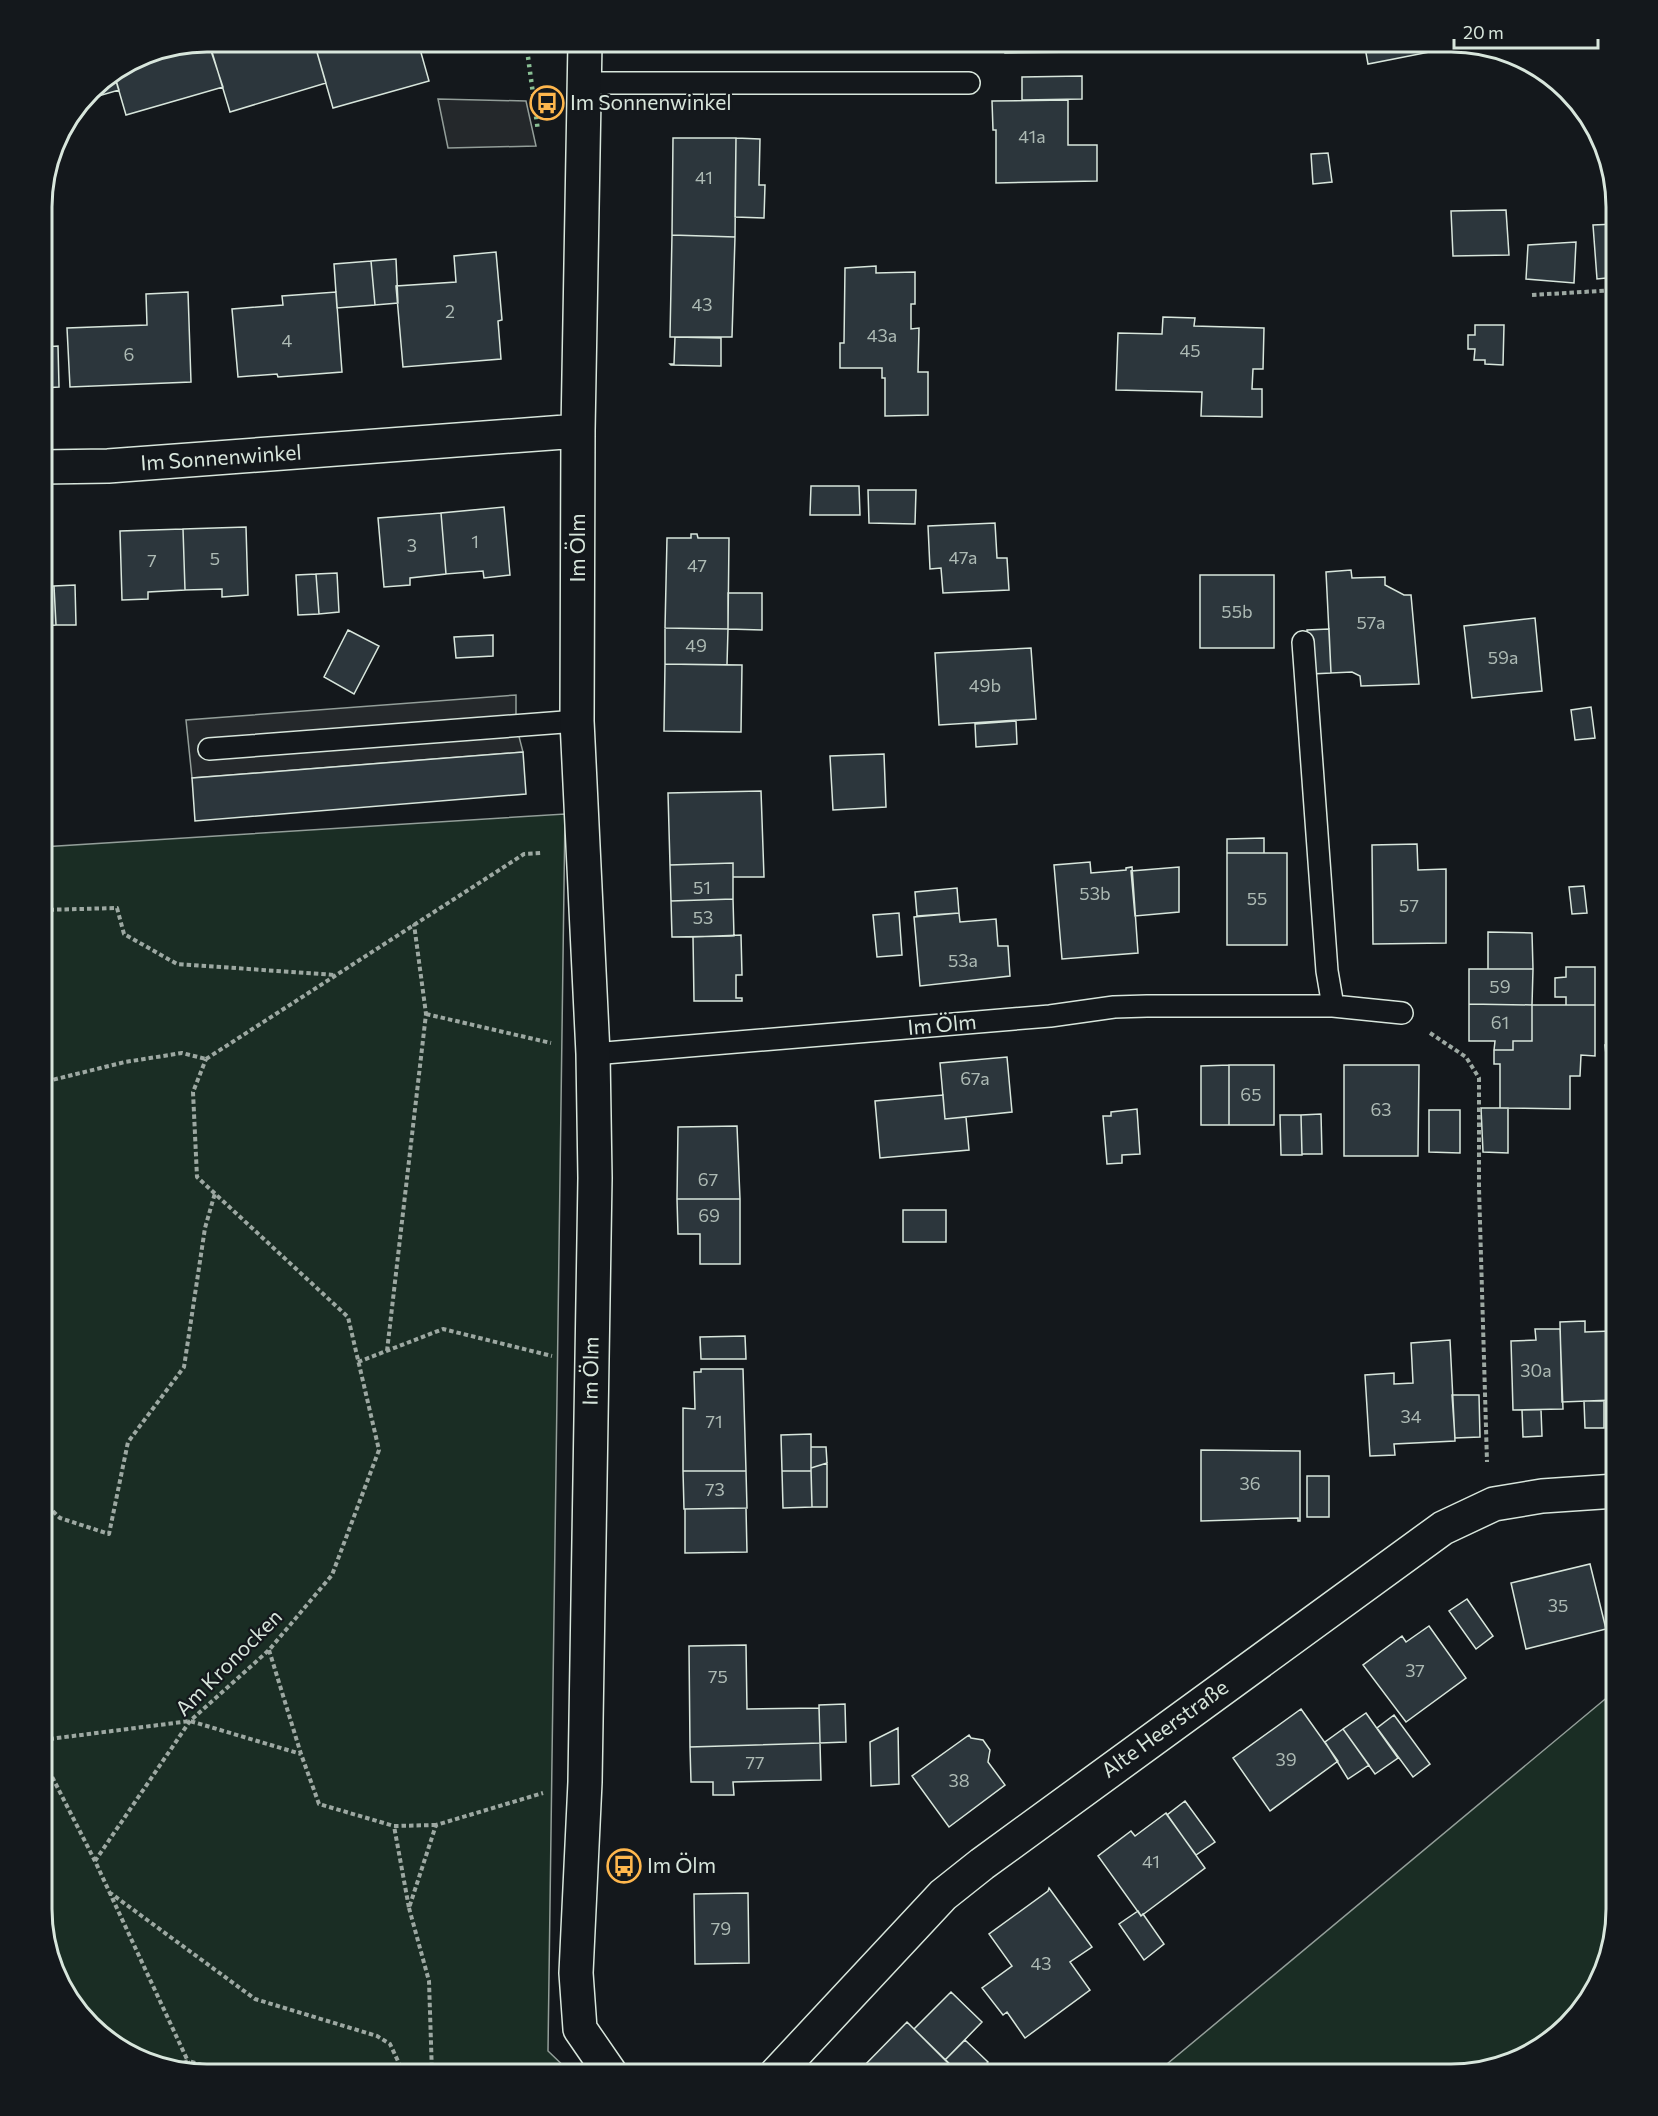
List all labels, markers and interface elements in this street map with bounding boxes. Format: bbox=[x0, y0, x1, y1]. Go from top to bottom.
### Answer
scale bar bbox=[1454, 12, 1598, 50]
text: 20 m bbox=[1463, 21, 1504, 43]
bus stop icon: Im Sonnenwinkel bbox=[529, 85, 565, 121]
place label: Im Sonnenwinkel bbox=[570, 89, 732, 114]
house number: 41a bbox=[1018, 125, 1046, 147]
house number: 41 bbox=[695, 166, 713, 188]
house number: 43 bbox=[691, 293, 713, 315]
house number: 2 bbox=[445, 300, 455, 322]
house number: 43a bbox=[867, 324, 897, 346]
house number: 4 bbox=[282, 329, 293, 351]
house number: 45 bbox=[1179, 339, 1201, 361]
house number: 6 bbox=[124, 343, 134, 365]
street label: Im Sonnenwinkel bbox=[139, 438, 302, 475]
street label: Im Ölm bbox=[564, 513, 589, 583]
house number: 1 bbox=[471, 530, 479, 552]
house number: 3 bbox=[407, 534, 417, 556]
house number: 47a bbox=[948, 546, 978, 568]
house number: 5 bbox=[210, 547, 220, 569]
house number: 7 bbox=[147, 549, 157, 571]
house number: 47 bbox=[687, 554, 707, 576]
house number: 55b bbox=[1221, 600, 1253, 622]
house number: 57a bbox=[1357, 611, 1385, 633]
house number: 49 bbox=[685, 634, 707, 656]
house number: 59a bbox=[1488, 646, 1518, 668]
house number: 49b bbox=[969, 674, 1001, 696]
house number: 51 bbox=[693, 876, 711, 898]
house number: 53b bbox=[1079, 882, 1111, 904]
house number: 55 bbox=[1247, 887, 1267, 909]
house number: 57 bbox=[1399, 894, 1419, 916]
house number: 53 bbox=[693, 906, 713, 928]
house number: 53a bbox=[948, 949, 978, 971]
house number: 59 bbox=[1489, 975, 1511, 997]
street label: Im Ölm bbox=[906, 1008, 977, 1039]
house number: 61 bbox=[1491, 1011, 1509, 1033]
house number: 67a bbox=[960, 1067, 990, 1089]
house number: 65 bbox=[1240, 1083, 1262, 1105]
house number: 63 bbox=[1370, 1098, 1392, 1120]
house number: 67 bbox=[698, 1168, 718, 1190]
house number: 69 bbox=[698, 1204, 720, 1226]
street label: Im Ölm bbox=[576, 1336, 603, 1406]
house number: 30a bbox=[1520, 1359, 1552, 1381]
house number: 34 bbox=[1400, 1405, 1422, 1427]
house number: 71 bbox=[705, 1410, 723, 1432]
house number: 36 bbox=[1239, 1472, 1261, 1494]
house number: 73 bbox=[705, 1478, 725, 1500]
house number: 35 bbox=[1548, 1594, 1568, 1616]
street label: Am Kronocken bbox=[169, 1603, 286, 1720]
house number: 37 bbox=[1405, 1659, 1425, 1681]
house number: 75 bbox=[708, 1665, 728, 1687]
street label: Alte Heerstraße bbox=[1096, 1673, 1232, 1782]
house number: 39 bbox=[1275, 1748, 1297, 1770]
house number: 77 bbox=[745, 1751, 765, 1773]
house number: 38 bbox=[948, 1769, 970, 1791]
bus stop icon: Im Ölm bbox=[606, 1848, 642, 1884]
house number: 41 bbox=[1142, 1850, 1160, 1872]
place label: Im Ölm bbox=[647, 1852, 716, 1877]
house number: 79 bbox=[711, 1917, 731, 1939]
house number: 43 bbox=[1030, 1952, 1052, 1974]

